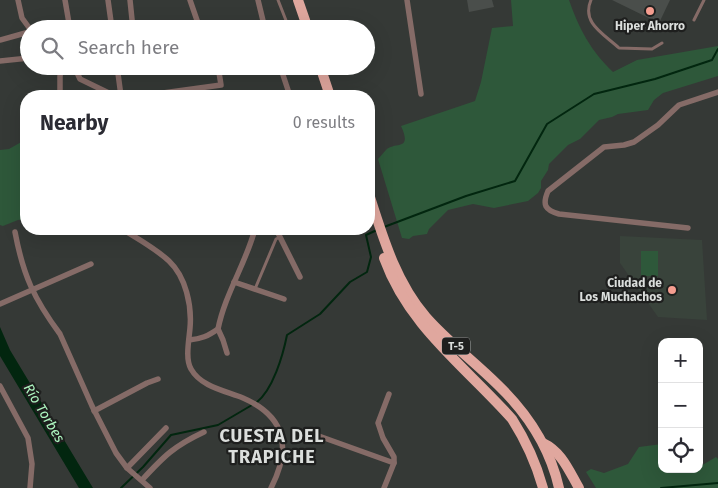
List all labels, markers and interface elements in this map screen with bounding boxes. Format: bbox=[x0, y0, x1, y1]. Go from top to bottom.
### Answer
marker: Hiper Ahorro bbox=[644, 5, 656, 17]
place label: Hiper Ahorro bbox=[615, 19, 685, 33]
search box bbox=[20, 20, 375, 75]
icon: search bbox=[38, 34, 66, 62]
text: Search here bbox=[78, 36, 179, 59]
text: Nearby bbox=[40, 110, 108, 136]
text: 0 results bbox=[293, 113, 355, 132]
place label: Ciudad de Los Muchachos bbox=[579, 276, 662, 304]
marker: Ciudad de Los Muchachos bbox=[666, 284, 678, 296]
road number: T-5 bbox=[442, 338, 470, 354]
map controls bbox=[658, 338, 703, 473]
button: + bbox=[658, 338, 703, 383]
water label: Río Torbes bbox=[20, 380, 68, 446]
button: − bbox=[658, 383, 703, 428]
district label: CUESTA DEL TRAPICHE bbox=[219, 425, 325, 468]
button: locate bbox=[658, 428, 703, 473]

